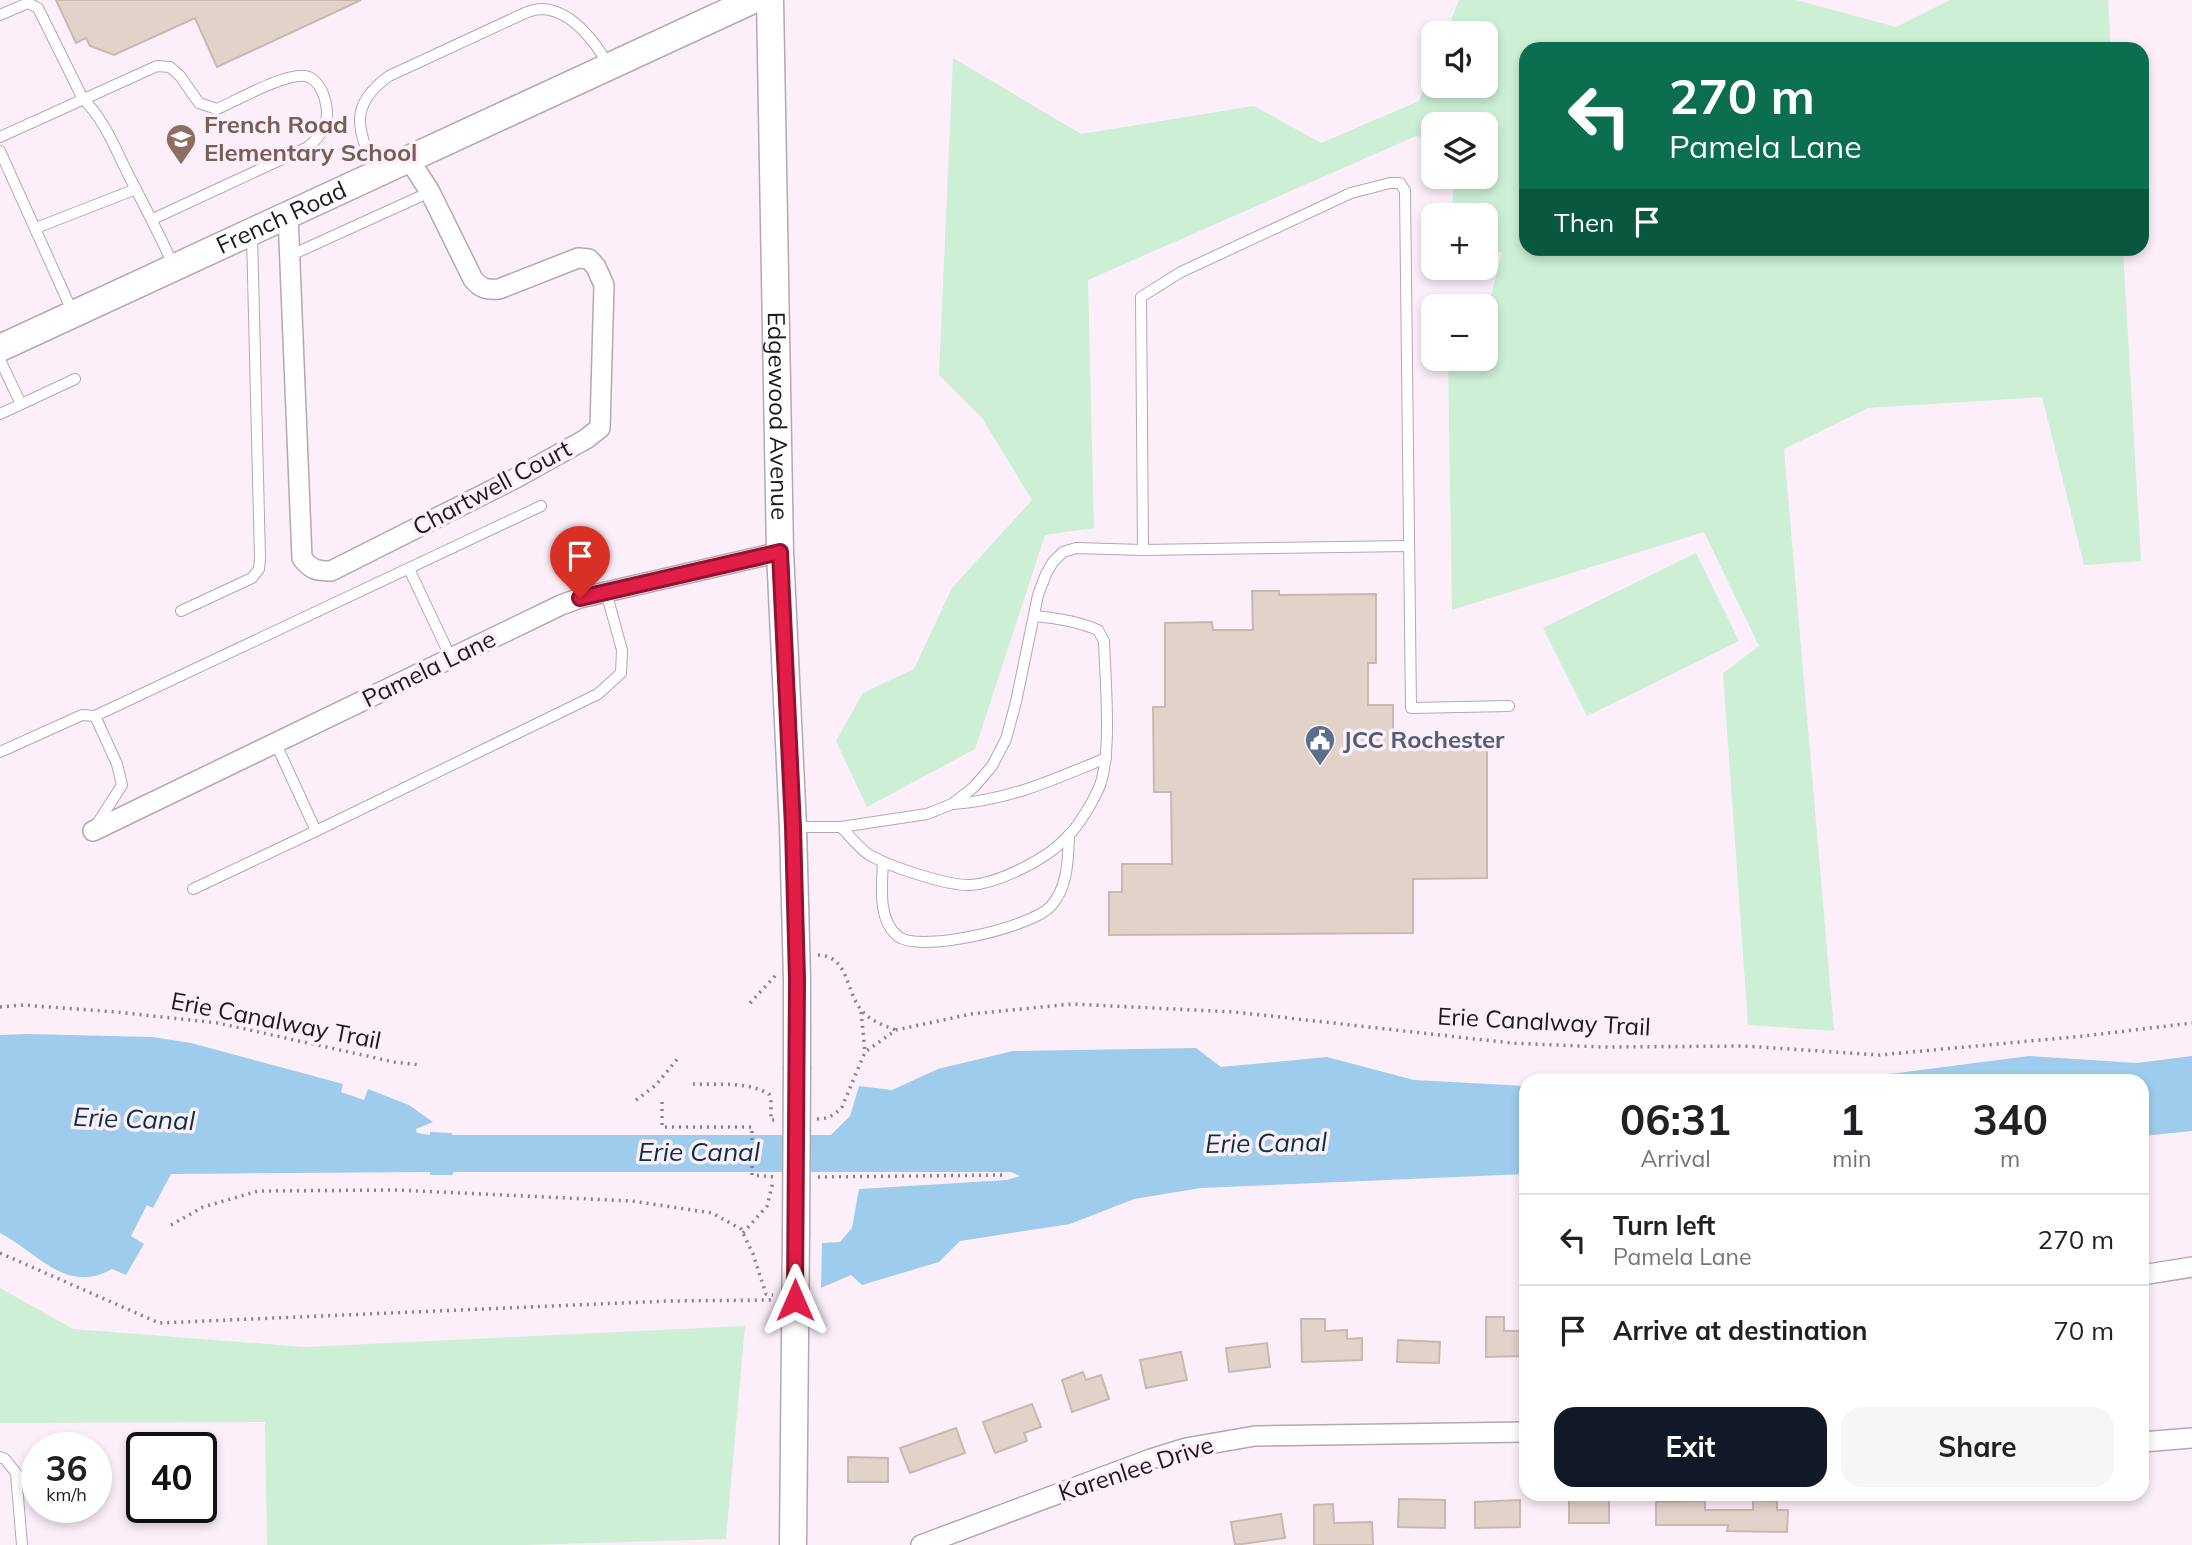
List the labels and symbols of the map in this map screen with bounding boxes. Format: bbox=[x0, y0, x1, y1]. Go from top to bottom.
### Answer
place label: French Road Elementary School bbox=[204, 109, 417, 167]
school or university icon: French Road Elementary School bbox=[164, 122, 198, 166]
street label: French Road bbox=[211, 174, 351, 260]
street label: Edgewood Avenue bbox=[762, 312, 795, 520]
street label: Chartwell Court bbox=[407, 433, 576, 541]
pin bbox=[550, 526, 610, 598]
street label: Pamela Lane bbox=[357, 623, 500, 713]
public building icon: JCC Rochester bbox=[1303, 723, 1337, 767]
place label: JCC Rochester bbox=[1343, 724, 1505, 754]
street label: Erie Canalway Trail bbox=[169, 985, 384, 1055]
street label: Erie Canalway Trail bbox=[1437, 1000, 1651, 1042]
water label: Erie Canal bbox=[73, 1100, 196, 1137]
water label: Erie Canal bbox=[1205, 1125, 1328, 1160]
water label: Erie Canal bbox=[638, 1135, 761, 1168]
position arrow bbox=[758, 1263, 832, 1337]
street label: Karenlee Drive bbox=[1054, 1429, 1217, 1507]
speed limit sign: 40 bbox=[126, 1432, 217, 1523]

